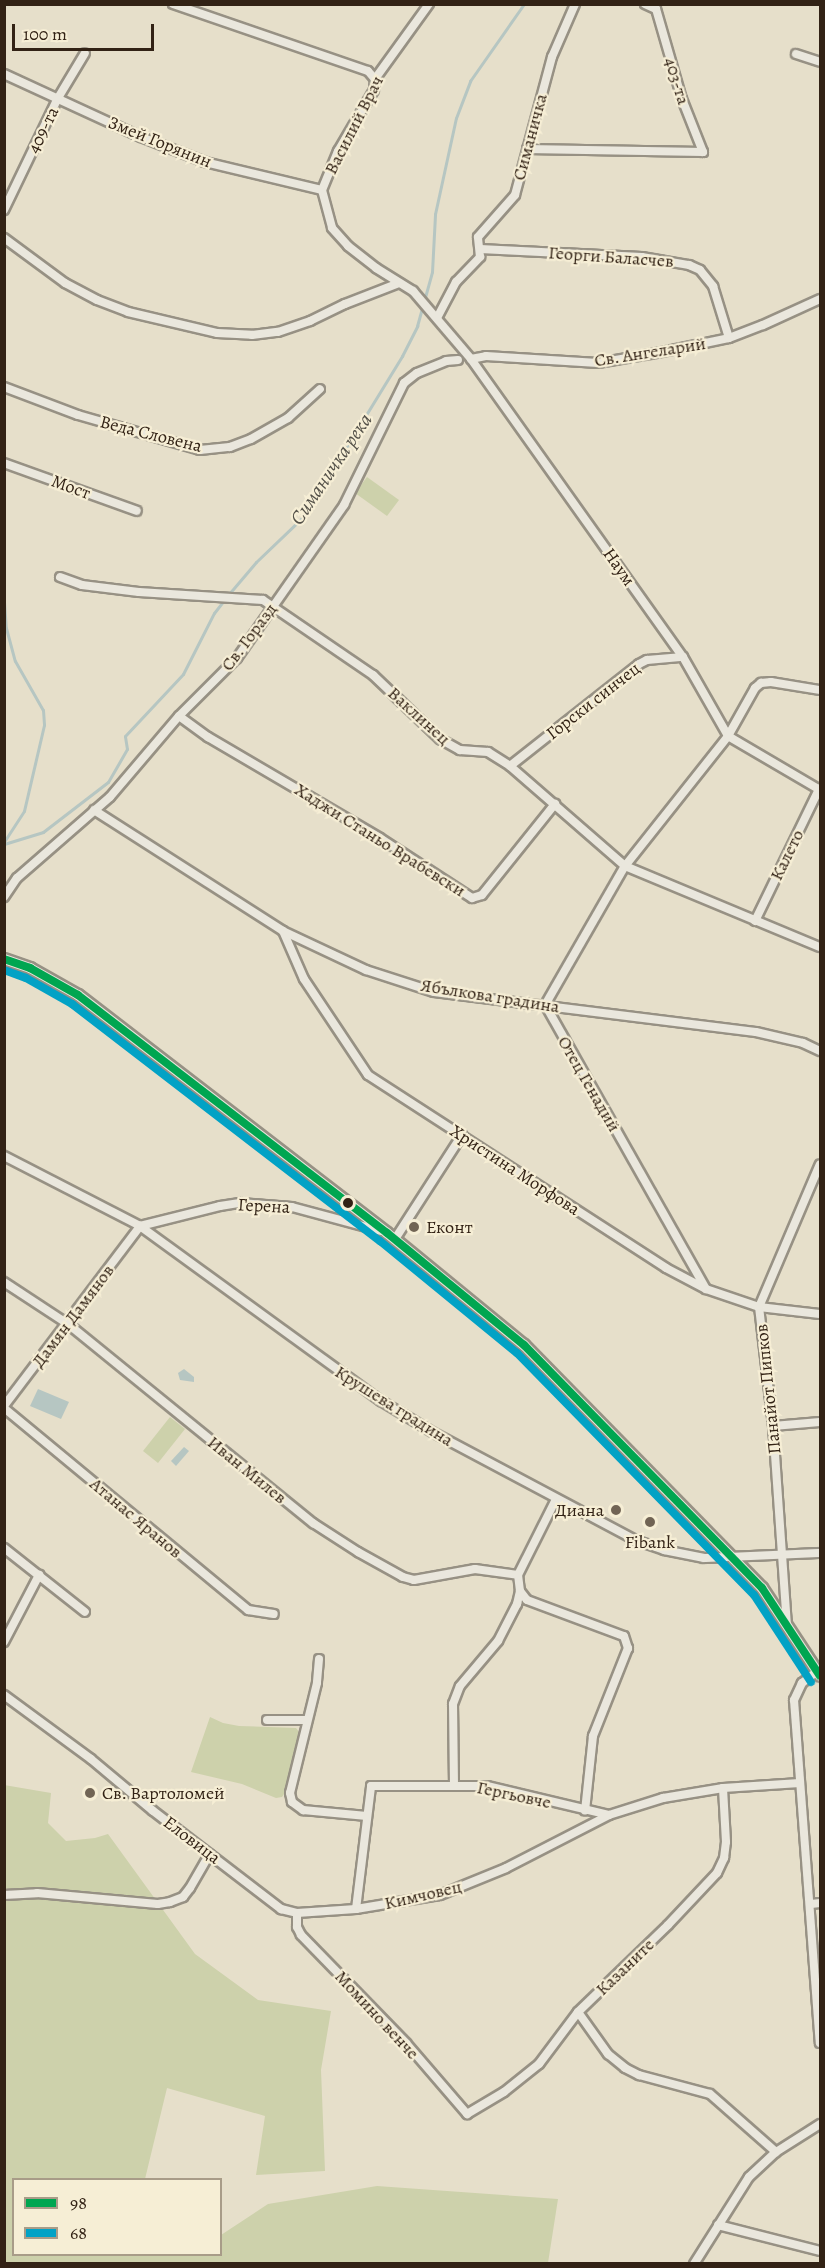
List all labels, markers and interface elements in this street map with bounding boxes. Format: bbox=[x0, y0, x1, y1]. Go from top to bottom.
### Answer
scale bar bbox=[15, 12, 158, 50]
text: 100 m bbox=[23, 22, 67, 46]
street label: 403-та bbox=[660, 55, 694, 107]
street label: Василий Врач bbox=[320, 72, 388, 178]
street label: Симаничка bbox=[508, 91, 552, 183]
street label: 409-та bbox=[23, 103, 63, 157]
street label: Змей Горянин bbox=[105, 111, 215, 173]
street label: Георги Баласчев bbox=[548, 242, 674, 272]
street label: Св. Ангеларий bbox=[593, 333, 707, 371]
water label: Симаничка река bbox=[285, 409, 377, 529]
street label: Веда Словена bbox=[98, 411, 204, 457]
street label: Мост bbox=[49, 470, 93, 504]
street label: Наум bbox=[598, 544, 640, 590]
street label: Св. Горазд bbox=[216, 599, 282, 675]
street label: Горски синчец bbox=[542, 658, 644, 744]
street label: Ваклинец bbox=[383, 682, 455, 750]
street label: Хаджи Станьо Врабевски bbox=[291, 779, 469, 901]
street label: Калето bbox=[765, 826, 809, 884]
street label: Ябълкова градина bbox=[419, 974, 561, 1018]
street label: Отец Генадий bbox=[553, 1032, 625, 1136]
street label: Христина Морфова bbox=[446, 1120, 584, 1220]
street label: Герена bbox=[237, 1194, 291, 1218]
unlabelled marker bbox=[342, 1197, 354, 1209]
place label: Еконт bbox=[426, 1216, 473, 1238]
marker: Еконт bbox=[407, 1220, 421, 1234]
street label: Дамян Дамянов bbox=[27, 1260, 119, 1372]
street label: Панайот Пипков bbox=[750, 1323, 786, 1455]
street label: Крушева градина bbox=[331, 1361, 457, 1451]
street label: Иван Милев bbox=[203, 1432, 291, 1508]
street label: Атанас Яранов bbox=[85, 1473, 187, 1563]
place label: Диана bbox=[555, 1499, 604, 1521]
marker: Диана bbox=[609, 1503, 623, 1517]
marker: Fibank bbox=[643, 1515, 657, 1529]
place label: Fibank bbox=[625, 1531, 675, 1553]
street label: Гергьовче bbox=[475, 1777, 553, 1813]
place label: Св. Вартоломей bbox=[102, 1782, 225, 1804]
marker: Св. Вартоломей bbox=[83, 1786, 97, 1800]
street label: Еловица bbox=[159, 1811, 225, 1869]
street label: Кимчовец bbox=[382, 1876, 464, 1914]
street label: Казаните bbox=[591, 1934, 659, 2000]
street label: Момино венче bbox=[330, 1966, 424, 2064]
legend bbox=[12, 2178, 222, 2256]
text: 98 bbox=[70, 2191, 87, 2215]
text: 68 bbox=[70, 2221, 87, 2245]

